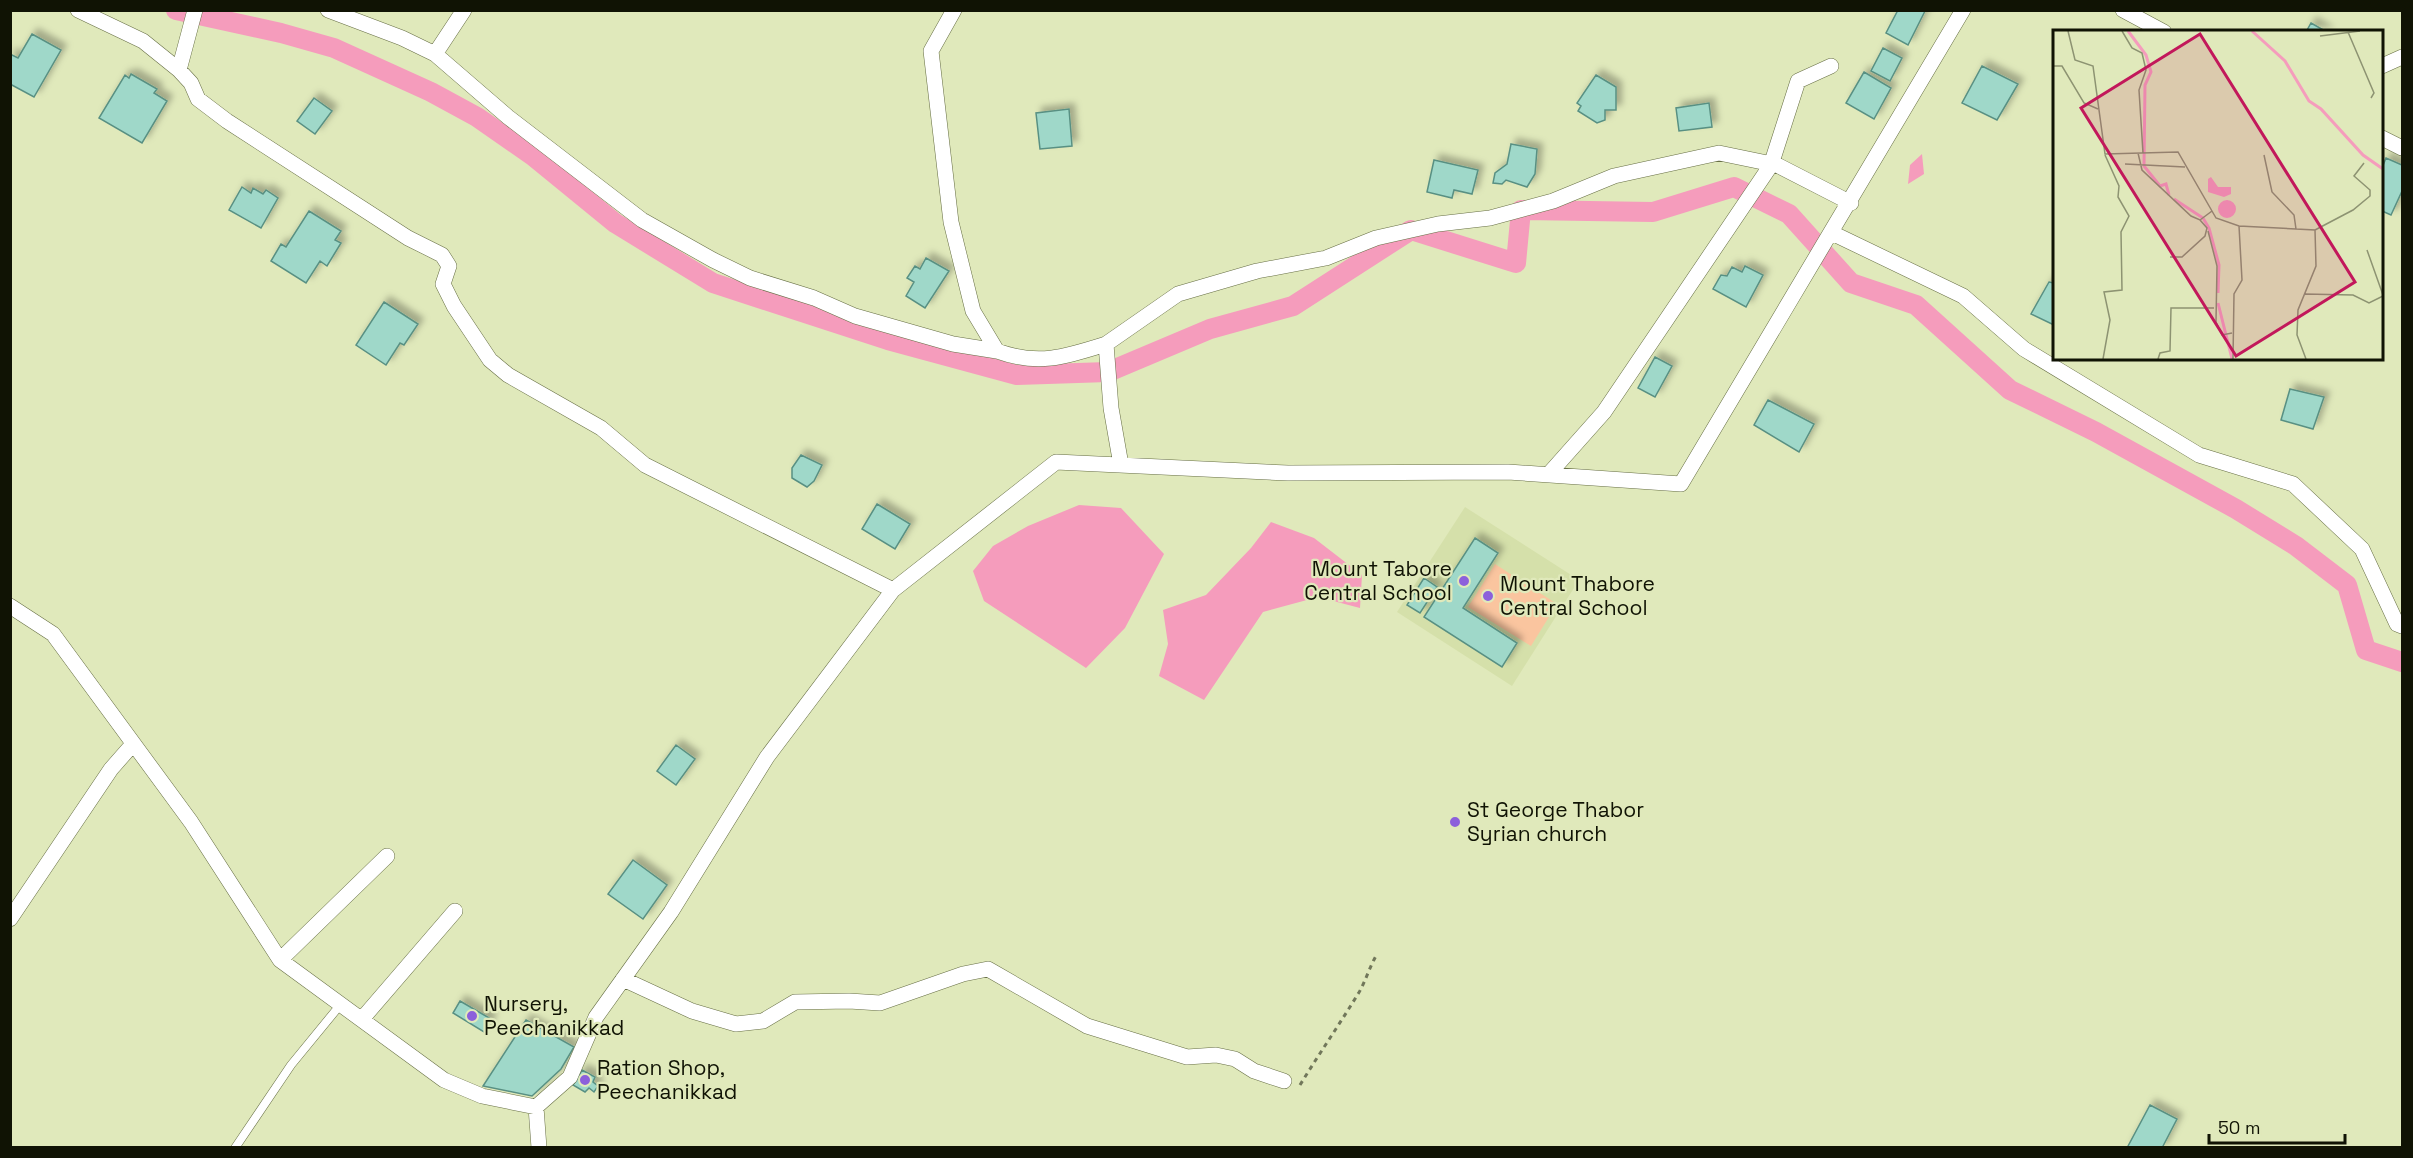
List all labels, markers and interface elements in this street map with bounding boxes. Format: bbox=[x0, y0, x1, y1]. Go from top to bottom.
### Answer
inset map bbox=[2053, 30, 2383, 360]
place label: Mount Tabore Central School bbox=[1304, 555, 1452, 606]
place label: Mount Thabore Central School bbox=[1500, 570, 1655, 621]
marker: Mount Tabore Central School bbox=[1457, 574, 1471, 588]
marker: Mount Thabore Central School bbox=[1481, 589, 1495, 603]
place label: St George Thabor Syrian church bbox=[1467, 796, 1644, 847]
marker: St George Thabor Syrian church bbox=[1448, 815, 1462, 829]
place label: Nursery, Peechanikkad bbox=[484, 990, 624, 1041]
marker: Nursery, Peechanikkad bbox=[465, 1009, 479, 1023]
place label: Ration Shop, Peechanikkad bbox=[597, 1054, 737, 1105]
marker: Ration Shop, Peechanikkad bbox=[578, 1073, 592, 1087]
scale bar bbox=[2209, 1107, 2346, 1145]
text: 50 m bbox=[2218, 1116, 2260, 1139]

